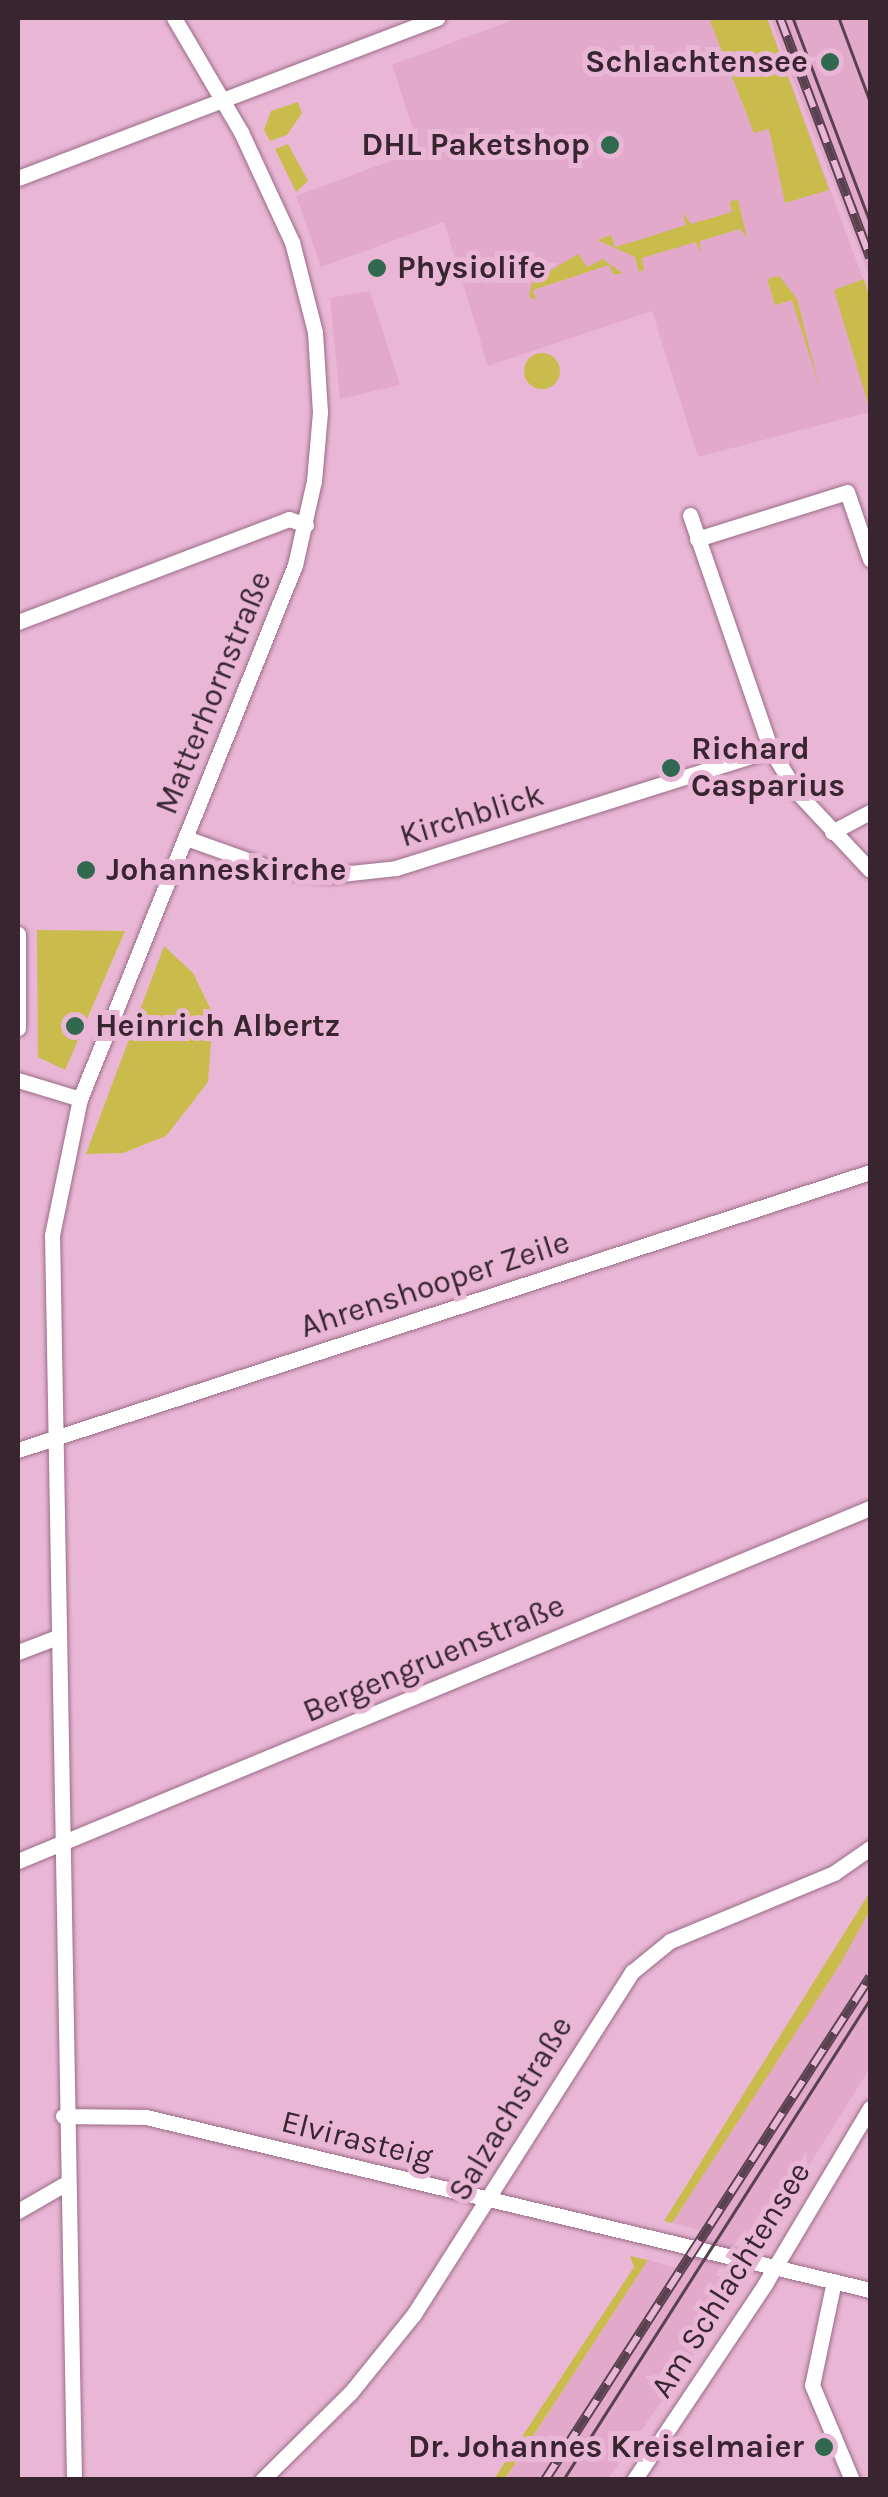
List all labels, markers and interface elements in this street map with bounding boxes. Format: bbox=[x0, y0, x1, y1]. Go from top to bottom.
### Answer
place label: Schlachtensee bbox=[585, 43, 808, 81]
marker: Schlachtensee bbox=[817, 49, 843, 75]
place label: DHL Paketshop bbox=[361, 126, 590, 164]
marker: DHL Paketshop bbox=[599, 134, 621, 156]
place label: Physiolife bbox=[397, 249, 546, 287]
marker: Physiolife bbox=[366, 257, 388, 279]
street label: Matterhornstraße bbox=[148, 566, 280, 820]
place label: Richard Casparius bbox=[691, 731, 845, 806]
marker: Richard Casparius bbox=[660, 757, 682, 779]
street label: Kirchblick bbox=[395, 776, 549, 856]
place label: Johanneskirche bbox=[106, 851, 346, 889]
marker: Johanneskirche bbox=[75, 859, 97, 881]
place label: Heinrich Albertz bbox=[95, 1007, 340, 1045]
marker: Heinrich Albertz bbox=[64, 1015, 86, 1037]
street label: Ahrenshooper Zeile bbox=[296, 1223, 574, 1347]
street label: Bergengruenstraße bbox=[298, 1587, 570, 1731]
street label: Salzachstraße bbox=[441, 2010, 581, 2208]
street label: Elvirasteig bbox=[277, 2103, 437, 2177]
street label: Am Schlachtensee bbox=[643, 2155, 819, 2405]
place label: Dr. Johannes Kreiselmaier bbox=[408, 2428, 804, 2466]
marker: Dr. Johannes Kreiselmaier bbox=[813, 2436, 835, 2458]

